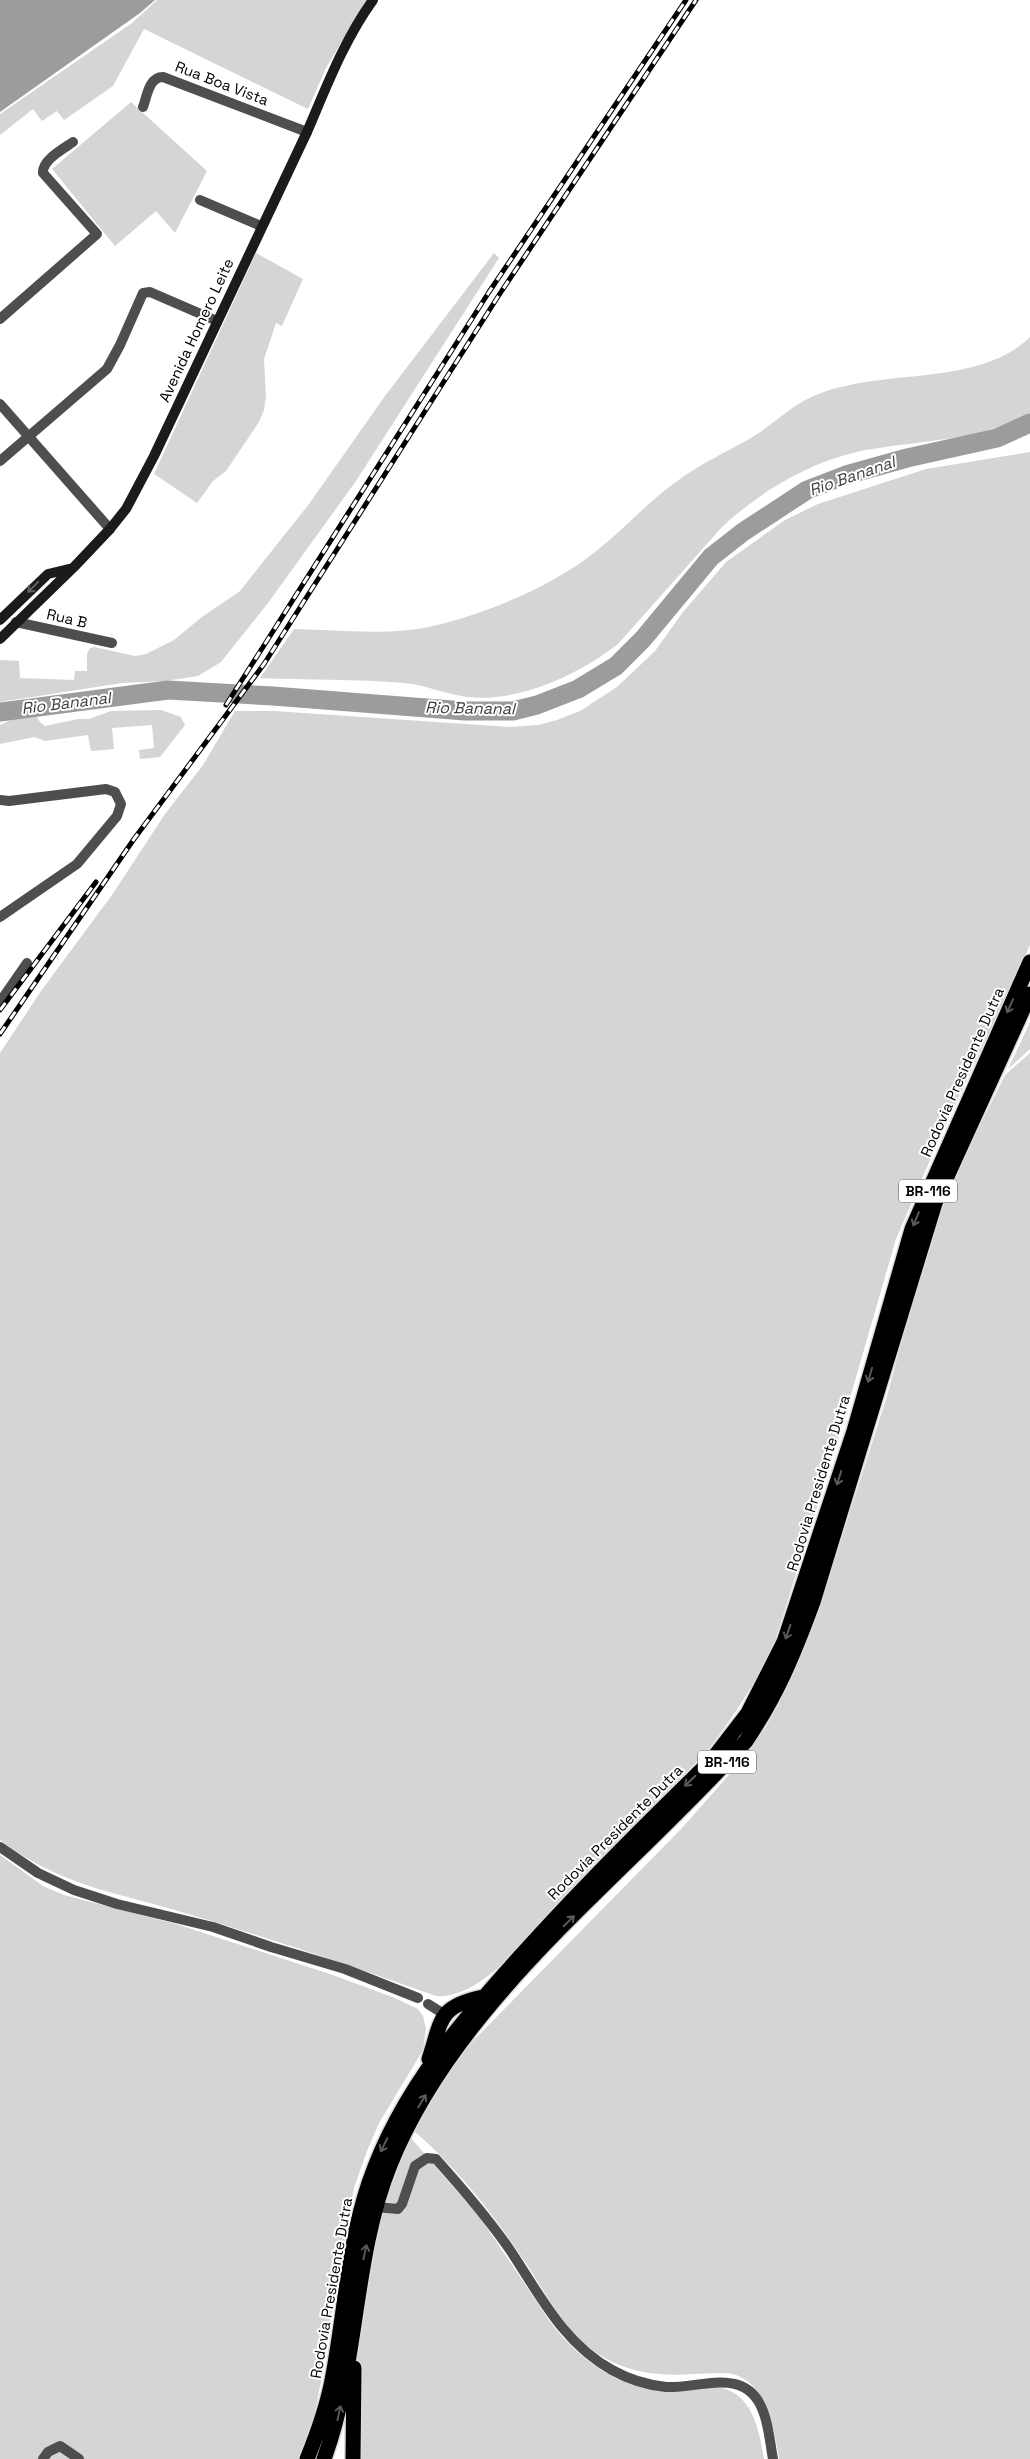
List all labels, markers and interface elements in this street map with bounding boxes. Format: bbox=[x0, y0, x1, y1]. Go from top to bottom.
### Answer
street label: Rua Boa Vista bbox=[172, 56, 272, 110]
street label: Avenida Homero Leite bbox=[154, 255, 238, 405]
water label: Rio Bananal bbox=[806, 451, 900, 501]
one-way arrow bbox=[27, 581, 39, 594]
street label: Rua B bbox=[45, 604, 89, 632]
water label: Rio Bananal bbox=[20, 687, 114, 719]
water label: Rio Bananal bbox=[425, 697, 517, 719]
street label: Rodovia Presidente Dutra bbox=[916, 984, 1008, 1160]
one-way arrow bbox=[1005, 998, 1014, 1013]
road number: BR-116 bbox=[899, 1180, 957, 1202]
one-way arrow bbox=[911, 1211, 921, 1226]
one-way arrow bbox=[864, 1366, 874, 1382]
street label: Rodovia Presidente Dutra bbox=[782, 1392, 854, 1573]
one-way arrow bbox=[834, 1469, 843, 1485]
one-way arrow bbox=[783, 1624, 792, 1639]
road number: BR-116 bbox=[698, 1750, 756, 1774]
street label: Rodovia Presidente Dutra bbox=[543, 1760, 687, 1904]
one-way arrow bbox=[684, 1775, 697, 1787]
one-way arrow bbox=[562, 1916, 574, 1928]
one-way arrow bbox=[418, 2095, 428, 2109]
one-way arrow bbox=[379, 2137, 389, 2152]
street label: Rodovia Presidente Dutra bbox=[306, 2196, 356, 2380]
one-way arrow bbox=[360, 2245, 370, 2261]
one-way arrow bbox=[334, 2405, 344, 2421]

